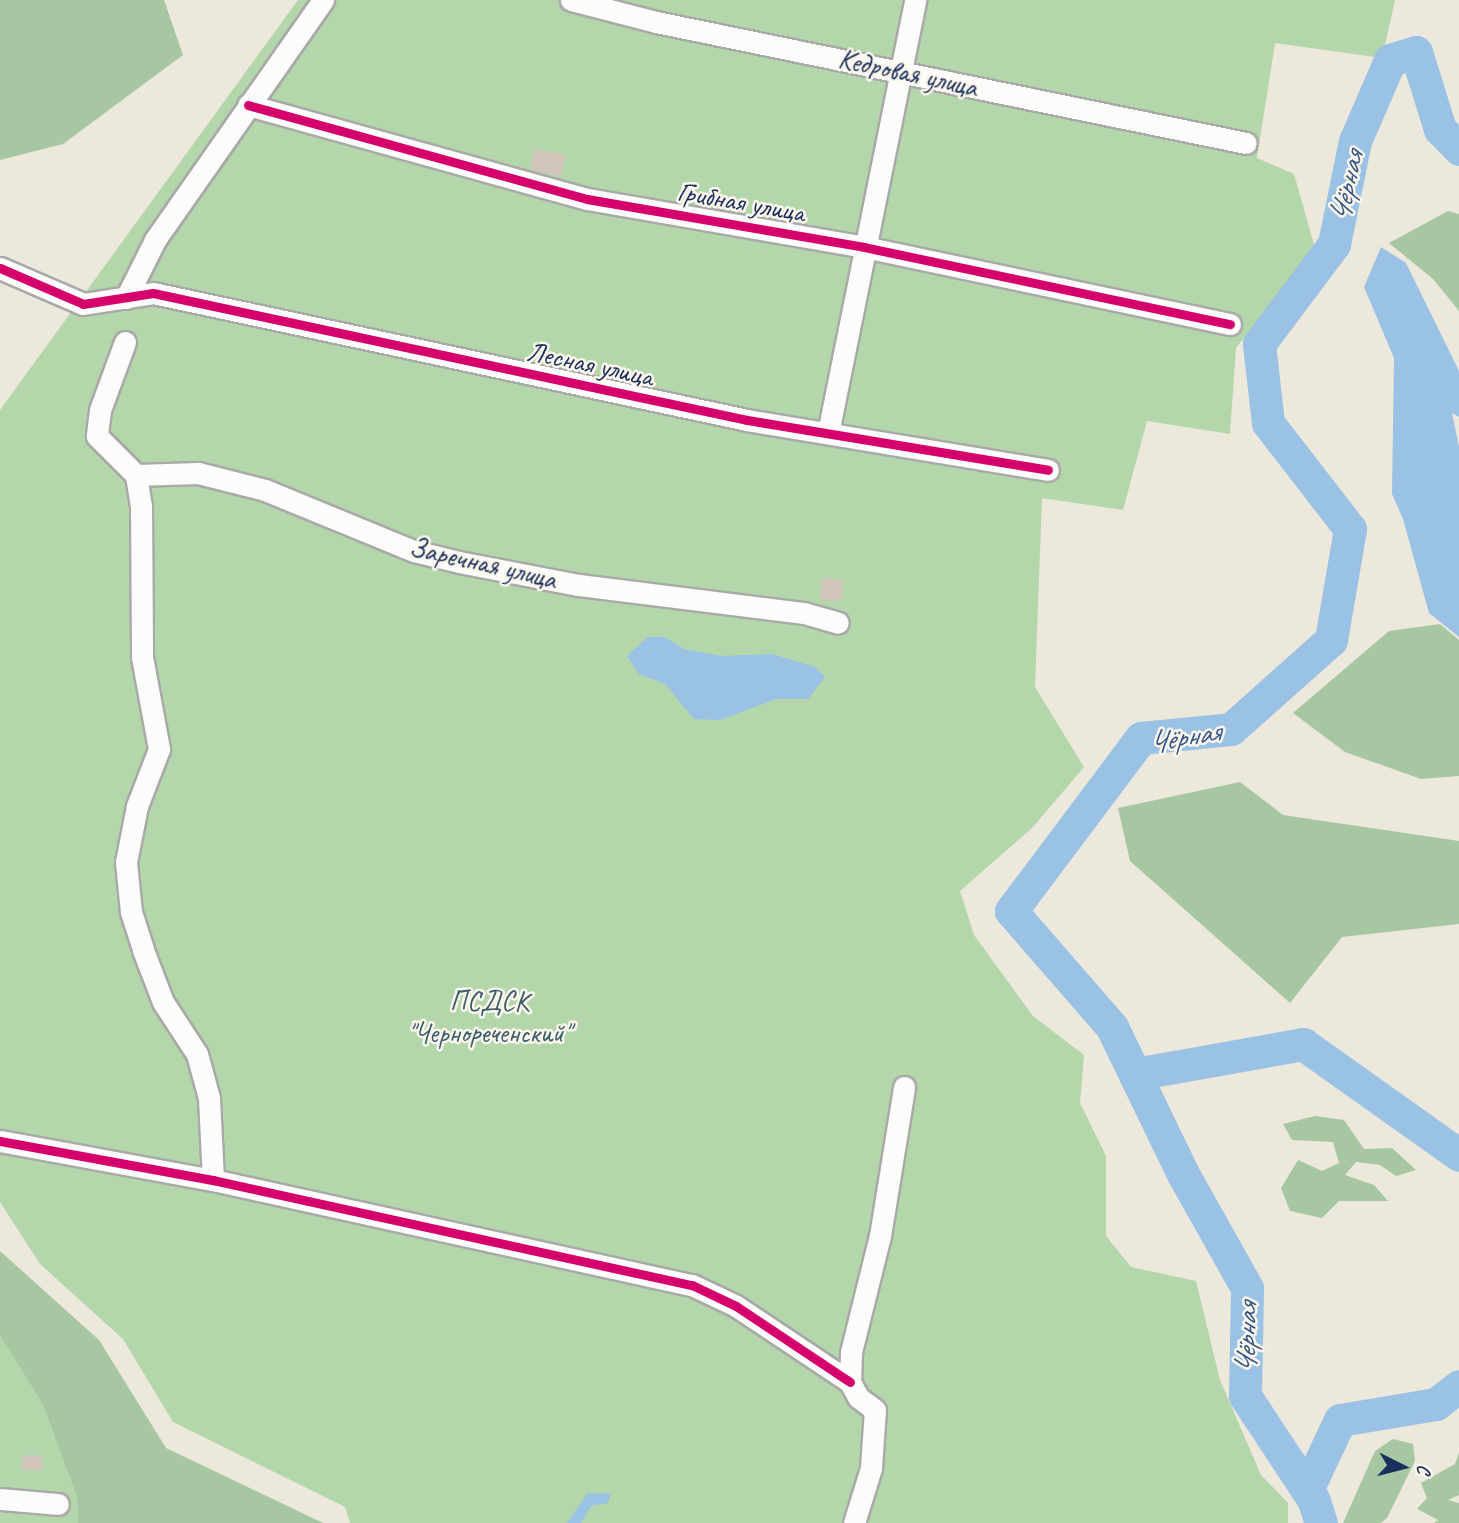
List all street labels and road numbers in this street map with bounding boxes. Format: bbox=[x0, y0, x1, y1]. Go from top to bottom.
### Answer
street label: Кедровая улица bbox=[835, 42, 981, 104]
street label: Грибная улица bbox=[675, 174, 807, 230]
street label: Лесная улица bbox=[524, 334, 656, 394]
street label: Заречная улица bbox=[406, 530, 560, 596]

